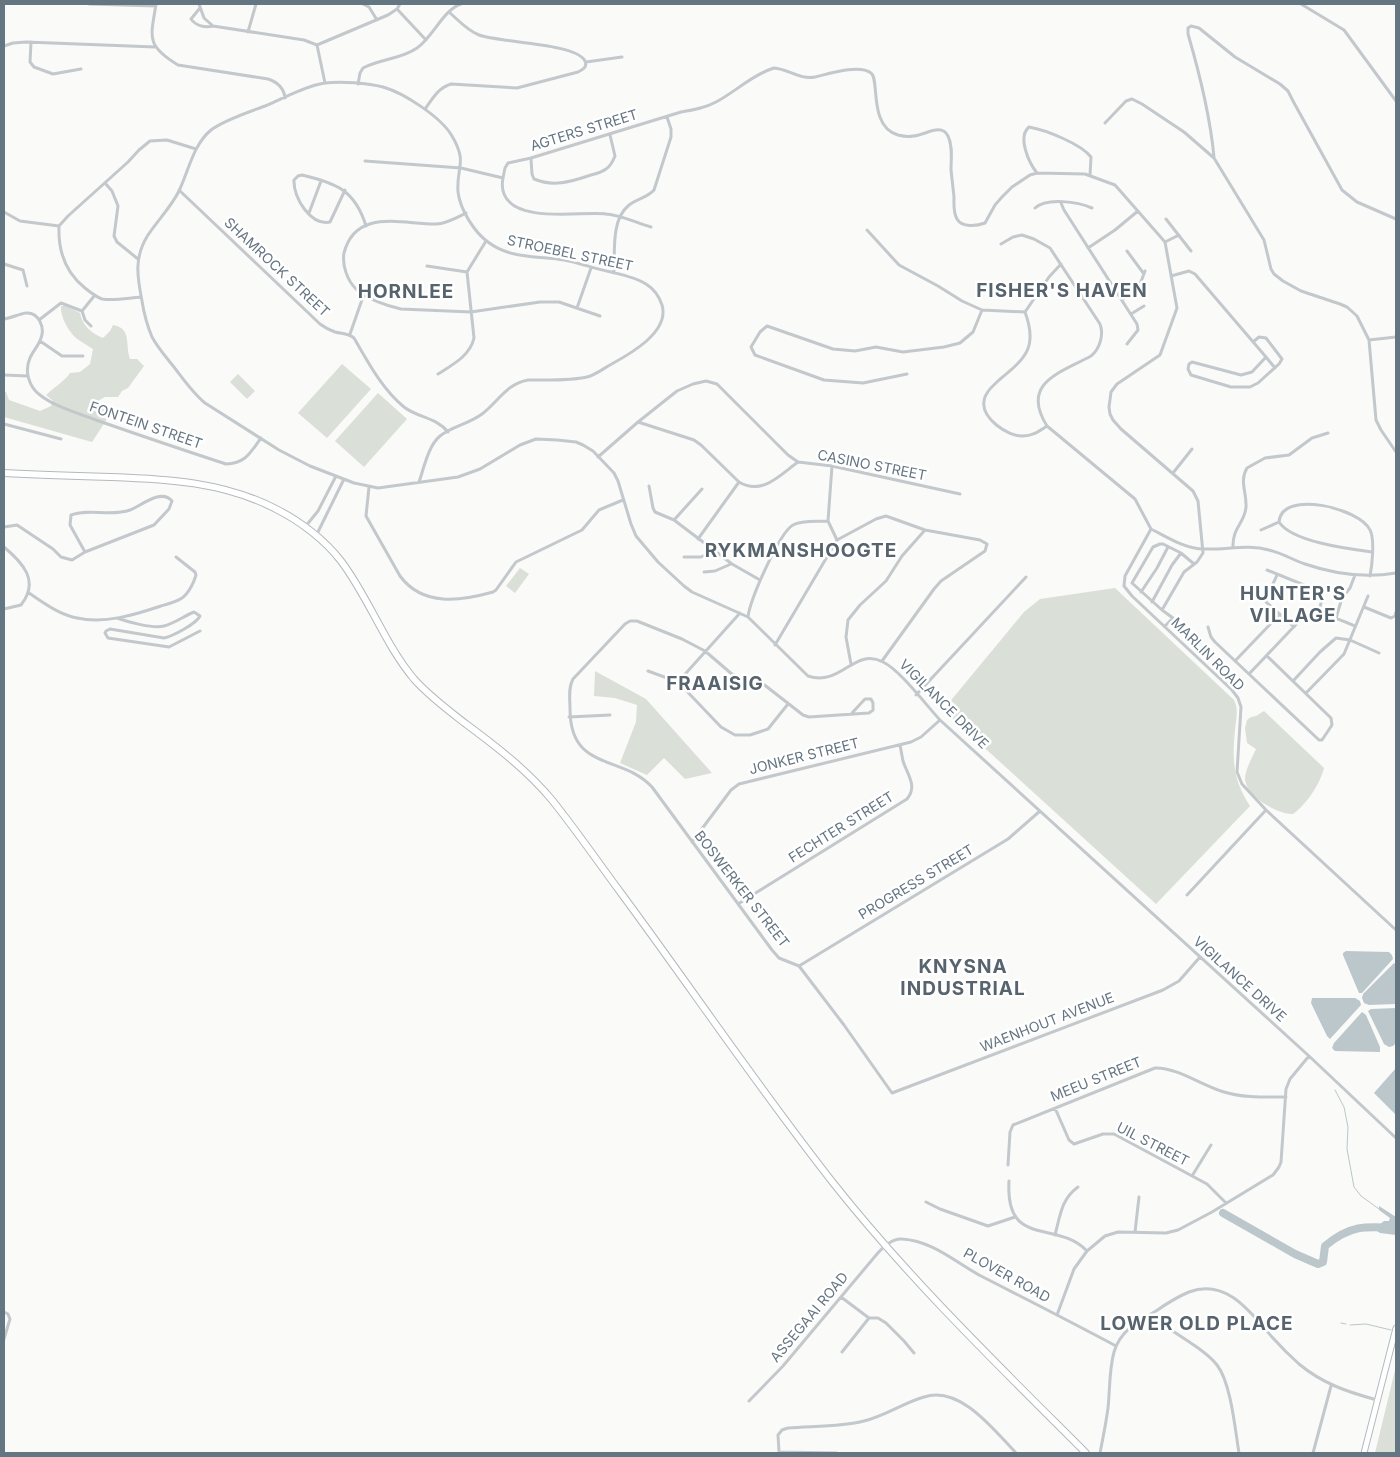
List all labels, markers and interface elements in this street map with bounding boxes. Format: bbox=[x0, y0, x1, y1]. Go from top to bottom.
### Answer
street label: AGTERS STREET bbox=[528, 105, 640, 154]
street label: SHAMROCK STREET bbox=[221, 213, 334, 320]
street label: STROEBEL STREET bbox=[505, 231, 635, 274]
district label: FISHER'S HAVEN bbox=[976, 279, 1148, 302]
district label: HORNLEE bbox=[358, 280, 454, 303]
street label: FONTEIN STREET bbox=[88, 397, 205, 452]
street label: CASINO STREET bbox=[816, 446, 928, 483]
district label: RYKMANSHOOGTE bbox=[705, 539, 897, 562]
district label: HUNTER'S VILLAGE bbox=[1240, 582, 1346, 627]
street label: MARLIN ROAD bbox=[1168, 614, 1248, 694]
street label: VIGILANCE DRIVE bbox=[896, 655, 993, 752]
district label: FRAAISIG bbox=[666, 672, 764, 695]
street label: JONKER STREET bbox=[747, 734, 861, 777]
street label: FECHTER STREET bbox=[785, 787, 896, 866]
street label: BOSWERKER STREET bbox=[691, 827, 793, 951]
street label: PROGRESS STREET bbox=[855, 840, 976, 923]
street label: VIGILANCE DRIVE bbox=[1190, 932, 1290, 1025]
district label: KNYSNA INDUSTRIAL bbox=[900, 955, 1026, 1000]
street label: WAENHOUT AVENUE bbox=[977, 988, 1116, 1055]
street label: MEEU STREET bbox=[1048, 1053, 1144, 1105]
street label: UIL STREET bbox=[1114, 1118, 1192, 1169]
street label: PLOVER ROAD bbox=[961, 1244, 1054, 1305]
street label: ASSEGAAI ROAD bbox=[766, 1268, 851, 1365]
district label: LOWER OLD PLACE bbox=[1100, 1312, 1294, 1335]

